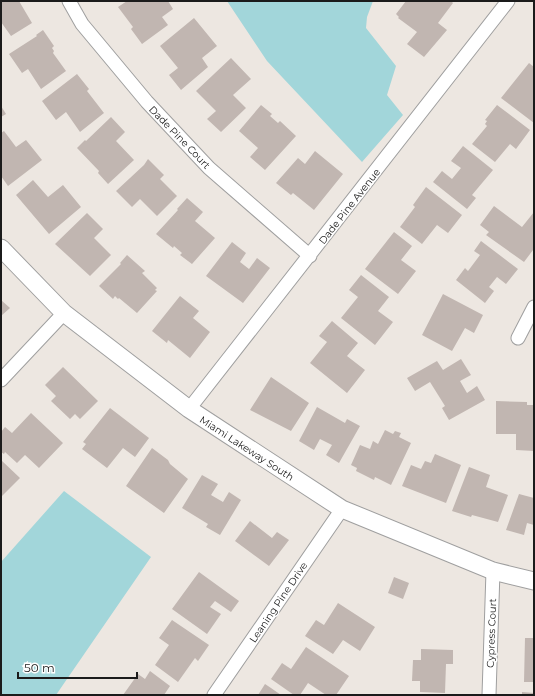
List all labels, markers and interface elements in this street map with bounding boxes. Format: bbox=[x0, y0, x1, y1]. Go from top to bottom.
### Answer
street label: Dade Pine Court bbox=[146, 103, 213, 172]
street label: Dade Pine Avenue bbox=[316, 166, 383, 247]
street label: Miami Lakeway South bbox=[197, 413, 296, 484]
street label: Leaning Pine Drive bbox=[247, 559, 310, 645]
street label: Cypress Court bbox=[484, 598, 499, 668]
scale bar bbox=[18, 654, 137, 680]
text: 50 m bbox=[24, 660, 55, 675]

